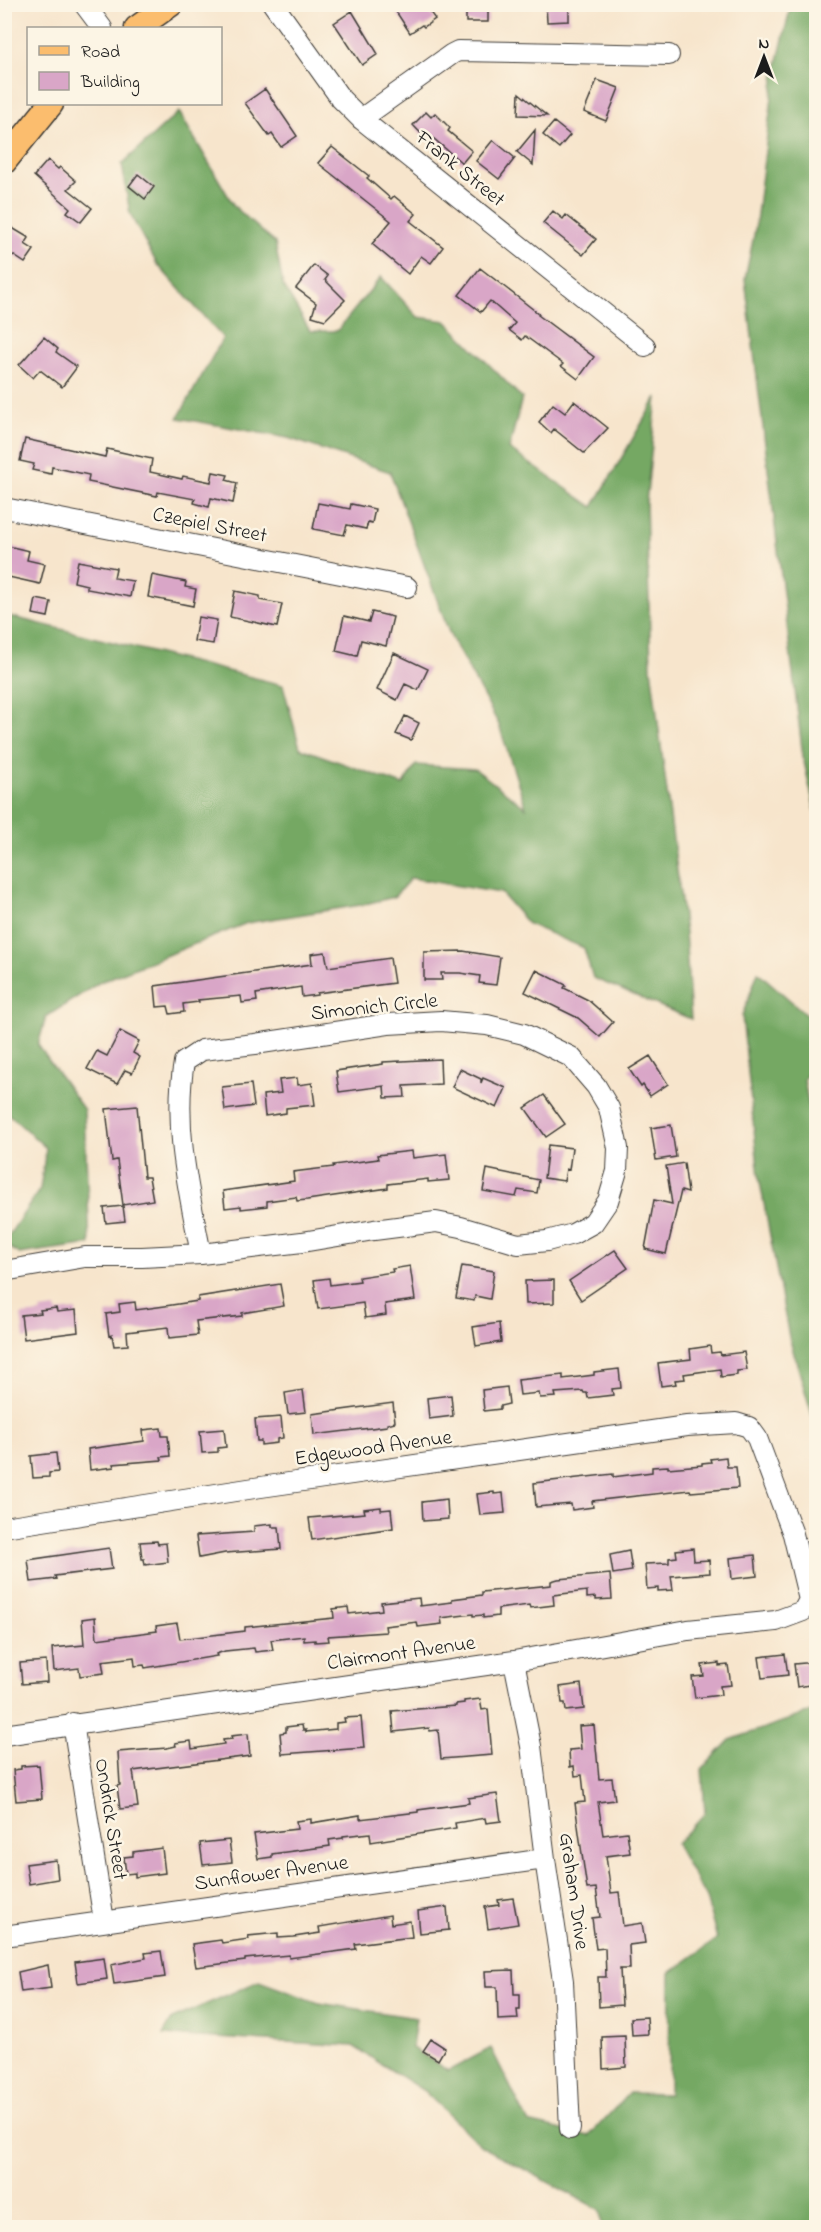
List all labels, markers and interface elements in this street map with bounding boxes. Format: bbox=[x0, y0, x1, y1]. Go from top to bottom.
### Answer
legend bbox=[27, 27, 222, 105]
north arrow bbox=[734, 27, 794, 87]
text: N bbox=[759, 32, 770, 56]
text: Road bbox=[81, 40, 120, 66]
text: Building bbox=[80, 70, 140, 97]
street label: Frank Street bbox=[408, 123, 511, 215]
street label: Czepiel Street bbox=[150, 500, 269, 552]
street label: Simonich Circle bbox=[309, 986, 440, 1030]
street label: Edgewood Avenue bbox=[293, 1423, 455, 1477]
street label: Clairmont Avenue bbox=[325, 1629, 478, 1679]
street label: Ondrick Street bbox=[86, 1756, 134, 1882]
street label: Graham Drive bbox=[550, 1831, 596, 1952]
street label: Sunflower Avenue bbox=[192, 1848, 351, 1900]

